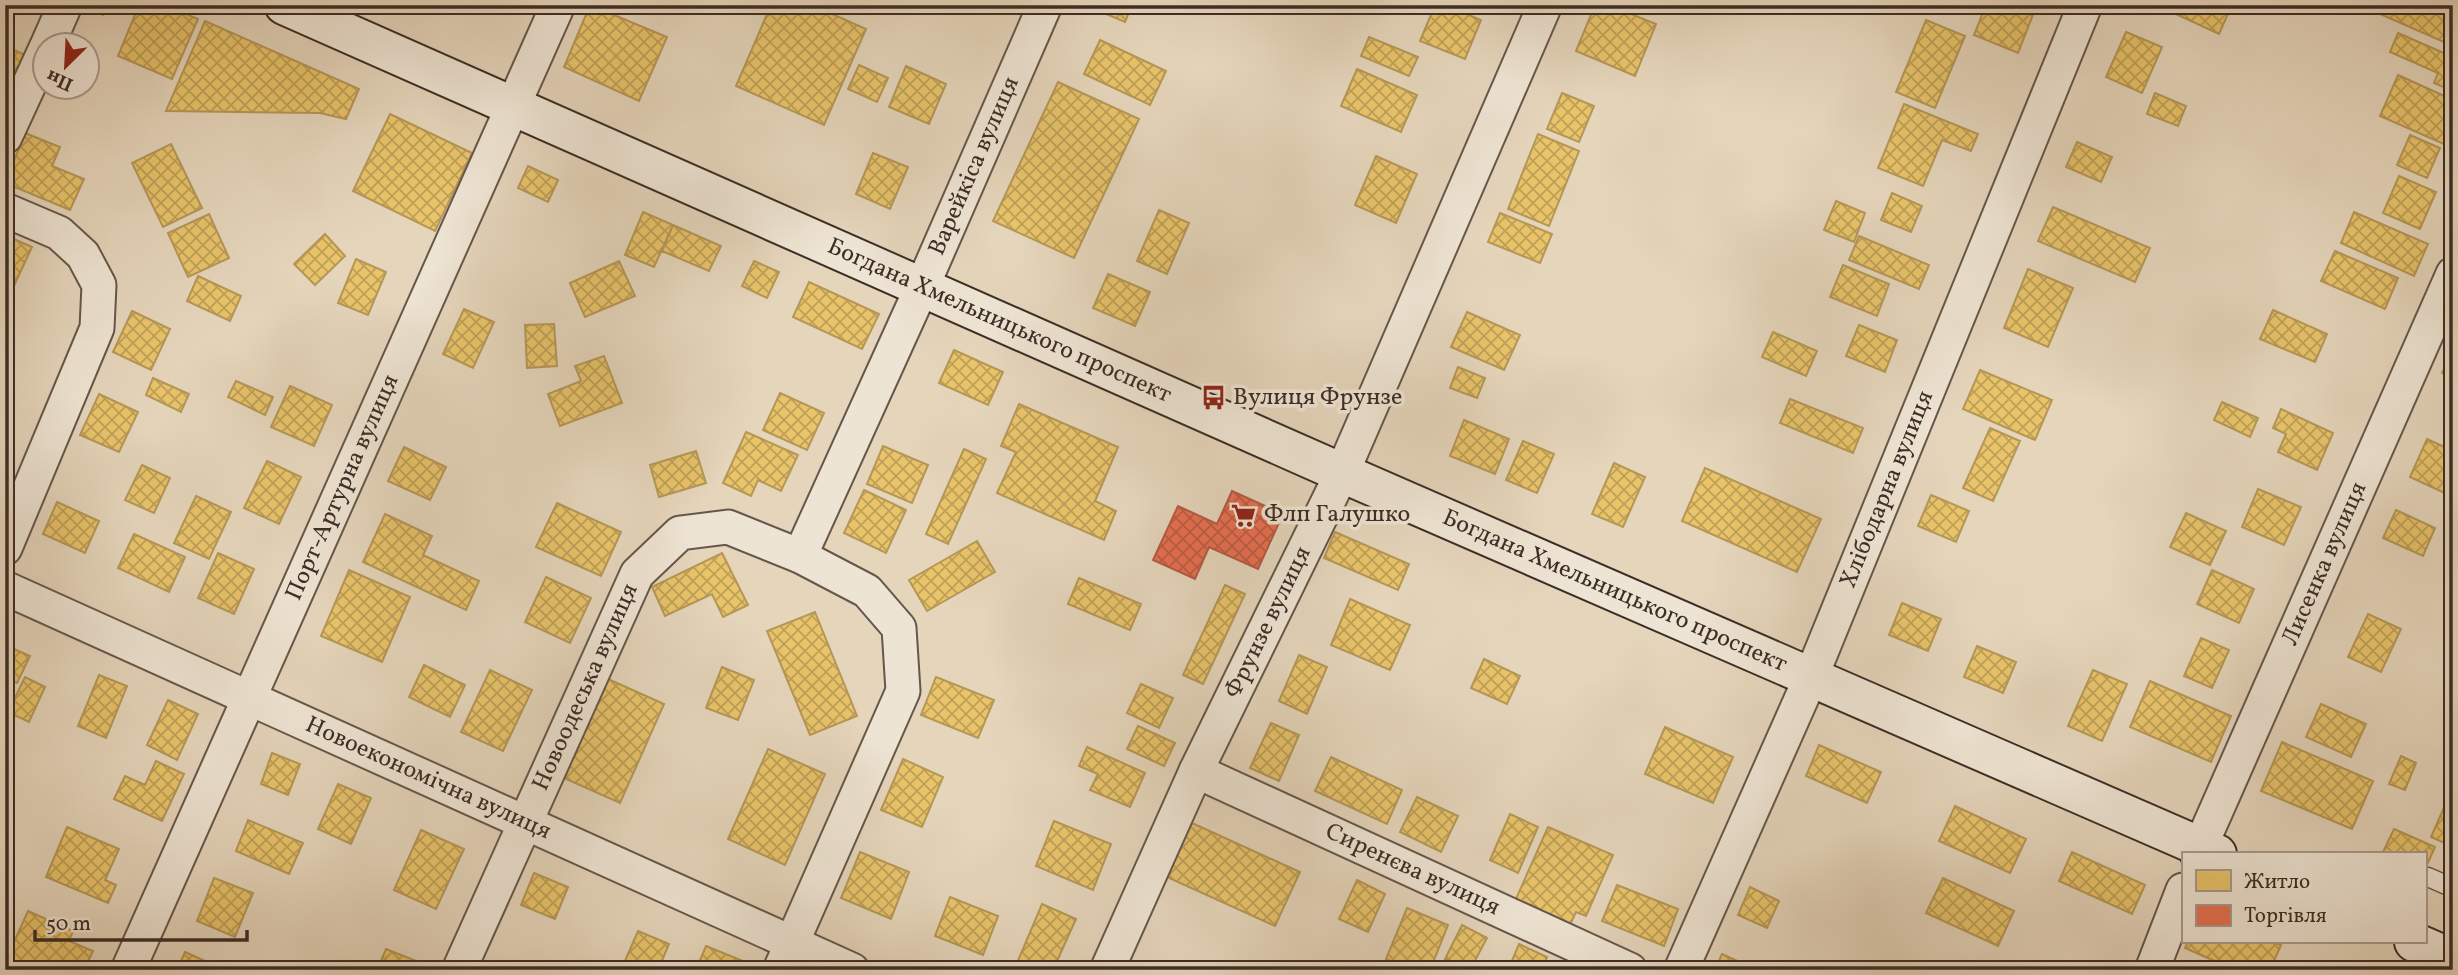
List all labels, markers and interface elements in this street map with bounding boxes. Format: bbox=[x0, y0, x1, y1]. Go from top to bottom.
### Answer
north arrow bbox=[32, 32, 102, 102]
text: Пн bbox=[42, 62, 78, 97]
street label: Варейкіса вулиця bbox=[921, 72, 1029, 261]
street label: Богдана Хмельницького проспект bbox=[822, 230, 1177, 412]
street label: Порт-Артурна вулиця bbox=[278, 369, 408, 606]
place label: Вулиця Фрунзе bbox=[1233, 381, 1402, 415]
bus stop icon: Вулиця Фрунзе bbox=[1199, 384, 1227, 412]
street label: Хлібодарна вулиця bbox=[1832, 386, 1943, 593]
street label: Лисенка вулиця bbox=[2274, 477, 2376, 651]
place label: Флп Галушко bbox=[1264, 498, 1410, 532]
supermarket icon: Флп Галушко bbox=[1230, 501, 1258, 529]
street label: Богдана Хмельницького проспект bbox=[1437, 502, 1792, 682]
street label: Фрунзе вулиця bbox=[1217, 541, 1320, 705]
street label: Новоодеська вулиця bbox=[525, 578, 648, 796]
street label: Новоекономічна вулиця bbox=[300, 709, 556, 849]
street label: Сиренєва вулиця bbox=[1320, 815, 1505, 925]
legend bbox=[2182, 852, 2426, 944]
text: Житло bbox=[2244, 868, 2310, 897]
scale bar bbox=[35, 898, 247, 942]
text: Торгівля bbox=[2244, 902, 2327, 931]
text: 50 m bbox=[46, 910, 91, 939]

